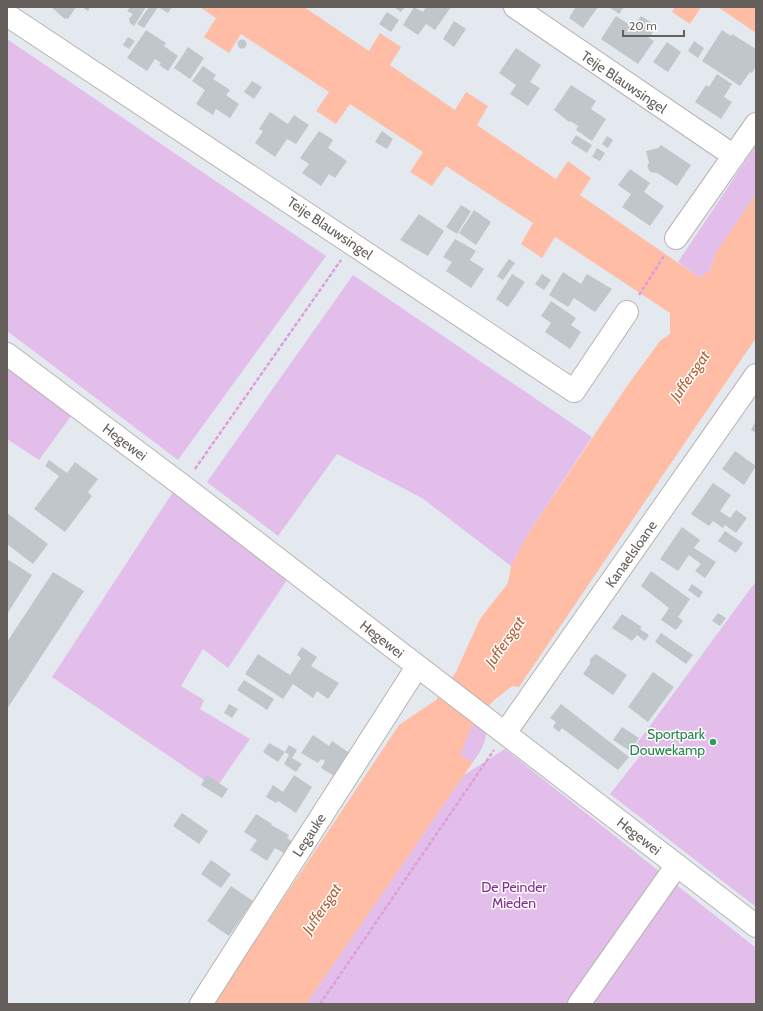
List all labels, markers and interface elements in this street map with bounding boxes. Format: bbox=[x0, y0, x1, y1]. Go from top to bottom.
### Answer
scale bar bbox=[623, 12, 684, 38]
text: 20 m bbox=[629, 18, 657, 33]
street label: Teije Blauwsingel bbox=[578, 47, 671, 118]
street label: Teije Blauwsingel bbox=[284, 193, 377, 264]
water label: Juffersgat bbox=[665, 347, 714, 406]
street label: Hegewei bbox=[99, 419, 151, 465]
street label: Kanaelsloane bbox=[601, 517, 661, 591]
water label: Juffersgat bbox=[480, 613, 529, 672]
street label: Hegewei bbox=[356, 616, 408, 662]
place label: Sportpark Douwekamp bbox=[630, 725, 706, 759]
marker: Sportpark Douwekamp bbox=[708, 737, 718, 747]
street label: Legauke bbox=[288, 810, 330, 860]
street label: Hegewei bbox=[613, 813, 665, 859]
park label: De Peinder Mieden bbox=[481, 878, 547, 912]
water label: Juffersgat bbox=[297, 880, 346, 939]

